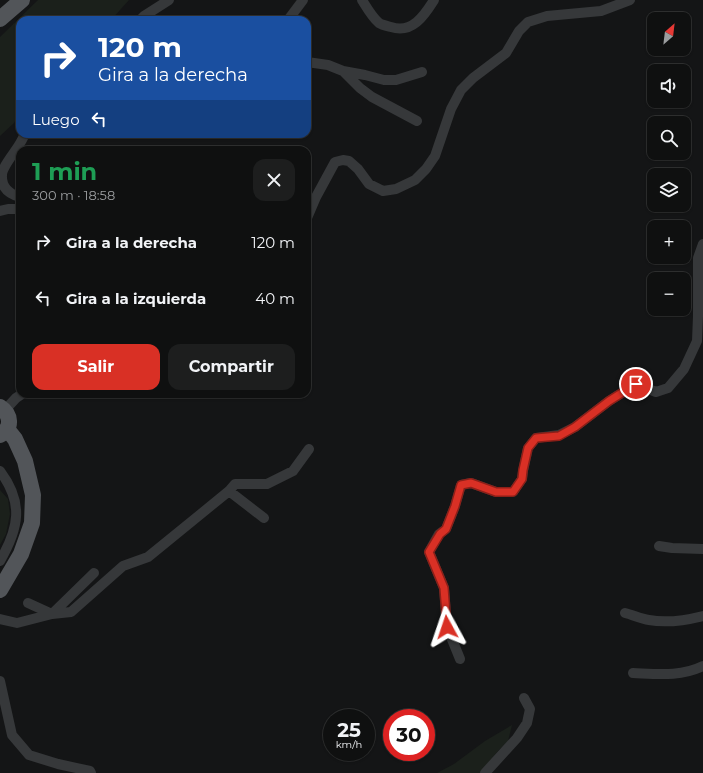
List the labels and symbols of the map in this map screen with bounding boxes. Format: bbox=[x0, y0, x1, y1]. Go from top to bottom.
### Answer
north arrow bbox=[647, 12, 691, 56]
pin bbox=[619, 367, 653, 401]
position arrow bbox=[426, 606, 468, 648]
speed limit sign: 30 bbox=[383, 709, 435, 761]

